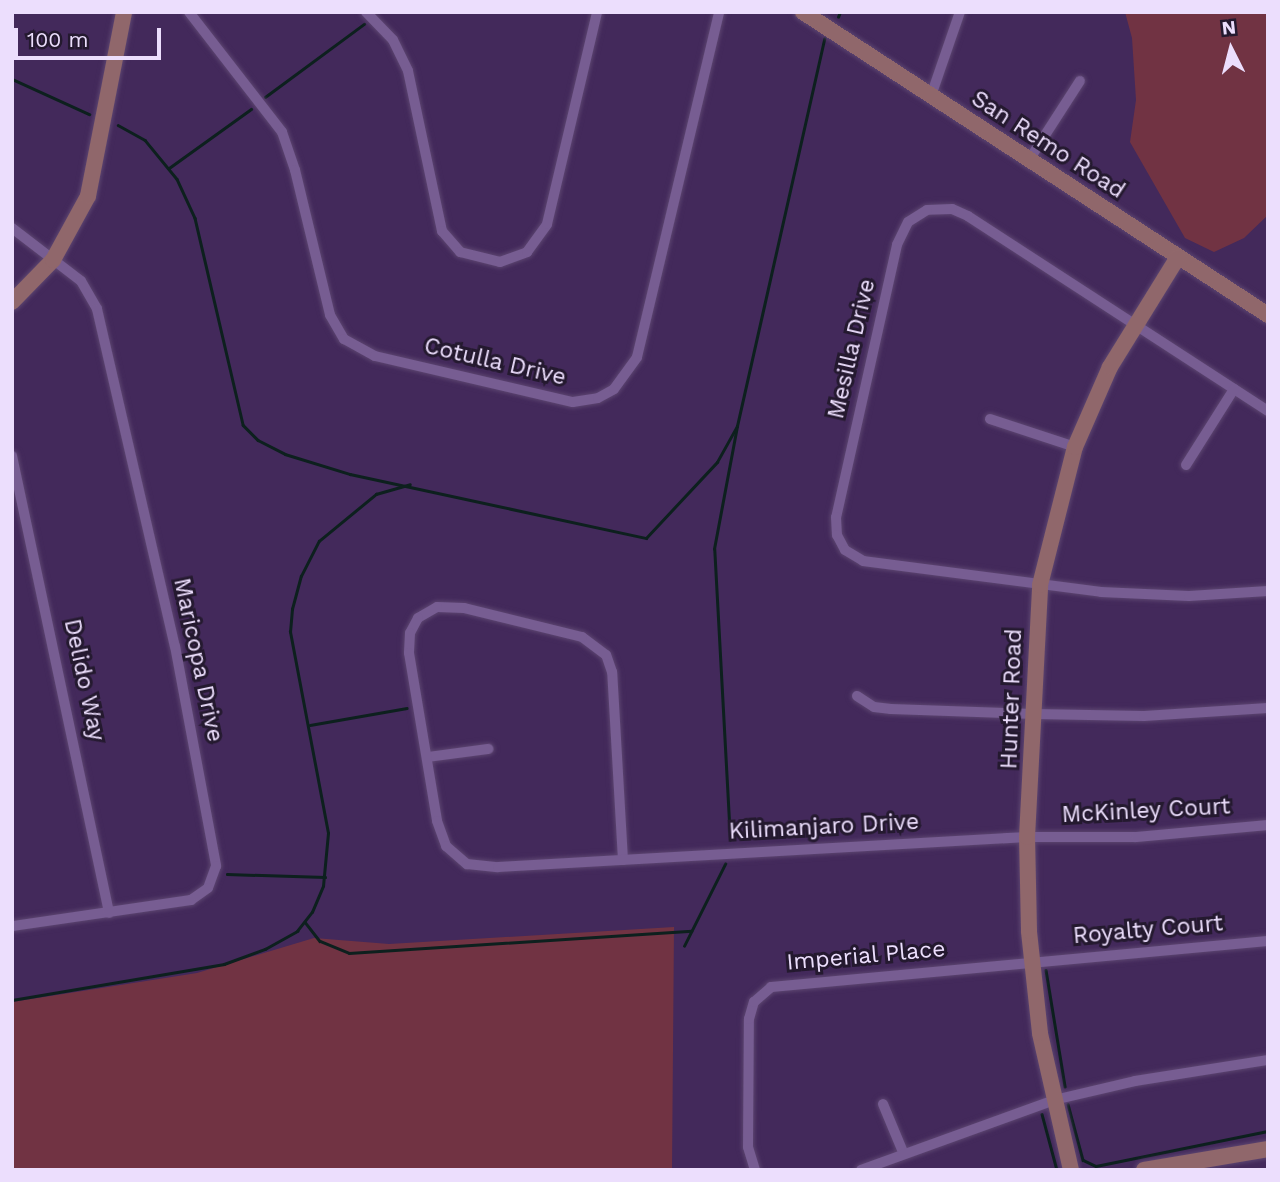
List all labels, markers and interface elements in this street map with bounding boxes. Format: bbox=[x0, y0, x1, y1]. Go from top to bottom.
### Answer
scale bar bbox=[18, 14, 164, 58]
north arrow bbox=[1196, 14, 1266, 84]
text: N bbox=[1221, 15, 1237, 40]
text: 100 m bbox=[27, 27, 89, 52]
street label: San Remo Road bbox=[966, 85, 1130, 205]
street label: Mesilla Drive bbox=[822, 276, 882, 422]
street label: Cotulla Drive bbox=[421, 332, 569, 392]
street label: Maricopa Drive bbox=[167, 575, 229, 745]
street label: Delido Way bbox=[58, 616, 110, 744]
street label: Hunter Road bbox=[996, 628, 1028, 770]
street label: McKinley Court bbox=[1061, 793, 1231, 829]
street label: Kilimanjaro Drive bbox=[728, 808, 920, 846]
street label: Royalty Court bbox=[1072, 910, 1224, 950]
street label: Imperial Place bbox=[785, 935, 947, 977]

